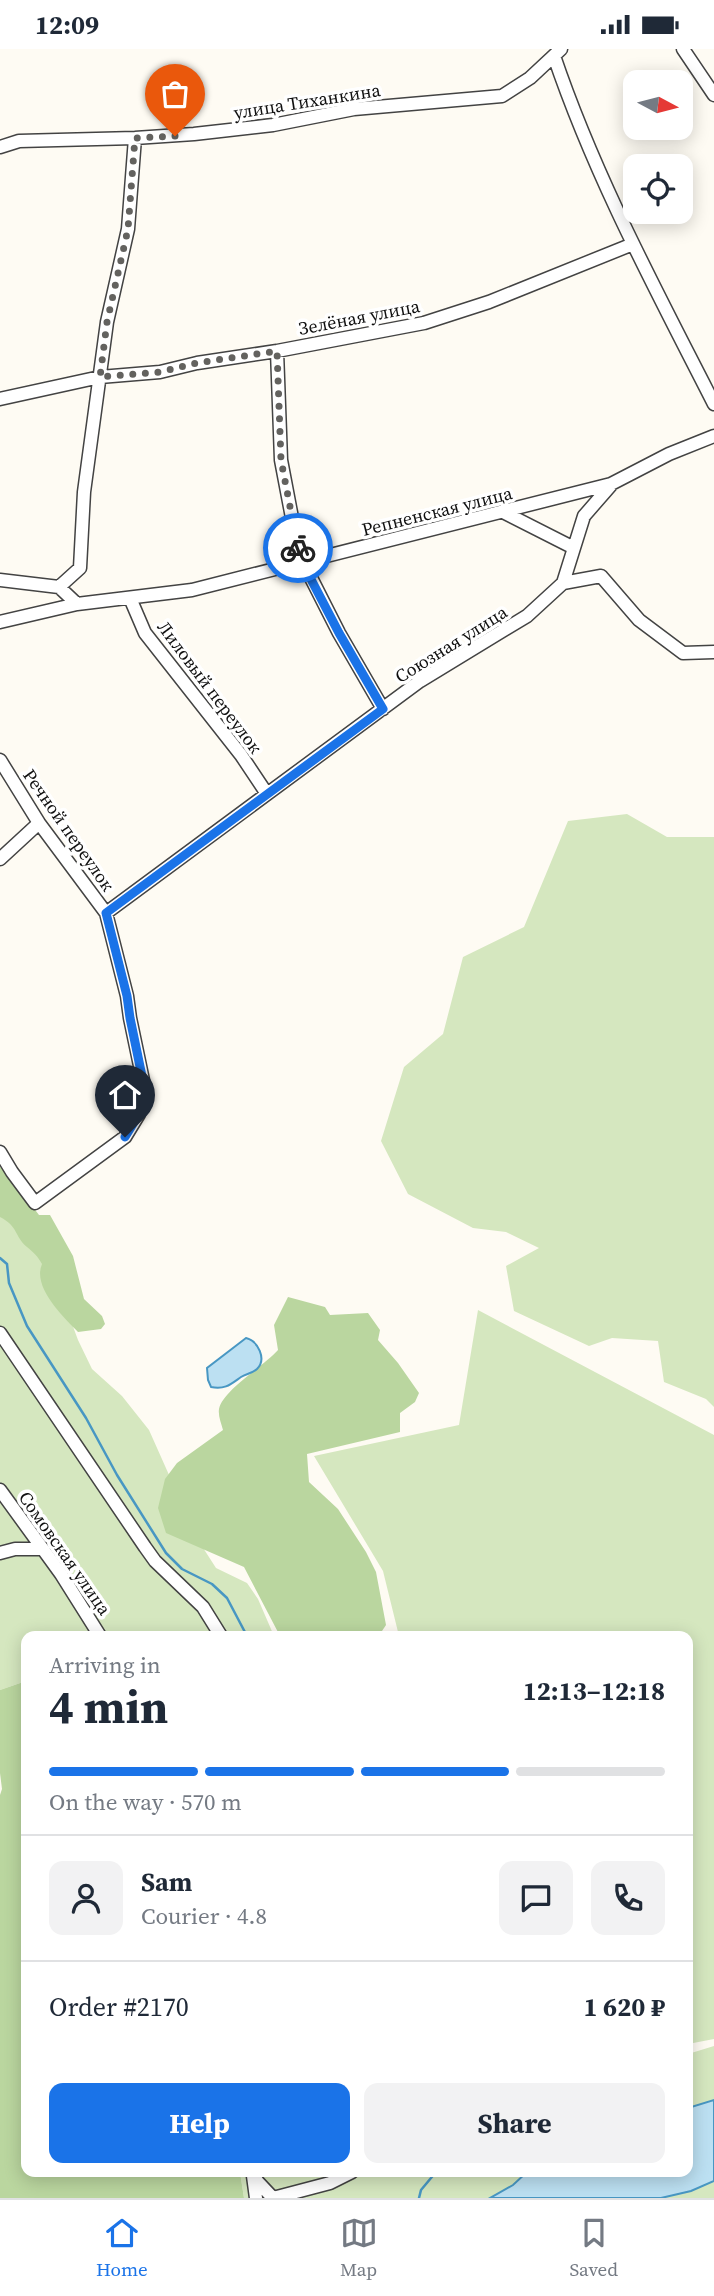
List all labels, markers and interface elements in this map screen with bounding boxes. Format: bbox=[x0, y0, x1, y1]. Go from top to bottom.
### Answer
text: 12:09 bbox=[35, 7, 99, 43]
pin bbox=[145, 64, 205, 136]
north arrow bbox=[623, 70, 693, 140]
map controls bbox=[623, 70, 693, 224]
icon: bag bbox=[156, 75, 194, 113]
street label: улица Тиханкина bbox=[232, 77, 383, 125]
button: locate bbox=[623, 154, 693, 224]
street label: Зелёная улица bbox=[296, 293, 423, 341]
street label: Репненская улица bbox=[359, 480, 516, 542]
courier bbox=[263, 513, 333, 583]
icon: bike bbox=[279, 529, 317, 567]
street label: Союзная улица bbox=[390, 599, 513, 689]
street label: Лиловый переулок bbox=[152, 615, 268, 759]
street label: Речной переулок bbox=[17, 764, 121, 896]
pin bbox=[95, 1065, 155, 1137]
icon: home bbox=[106, 1076, 144, 1114]
street label: Сомовская улица bbox=[13, 1486, 117, 1621]
text: Arriving in bbox=[49, 1649, 161, 1681]
text: 12:13–12:18 bbox=[523, 1673, 665, 1709]
text: 4 min bbox=[49, 1675, 168, 1738]
text: On the way · 570 m bbox=[49, 1786, 242, 1818]
button: person bbox=[49, 1861, 123, 1935]
button: chat bbox=[499, 1861, 573, 1935]
button: phone bbox=[591, 1861, 665, 1935]
text: Sam bbox=[141, 1864, 192, 1900]
text: Courier · 4.8 bbox=[141, 1900, 267, 1932]
text: Order #2170 bbox=[49, 1989, 189, 2025]
text: 1 620 ₽ bbox=[583, 1989, 665, 2025]
button: Help bbox=[49, 2083, 350, 2163]
button: Share bbox=[364, 2083, 665, 2163]
tab: Home bbox=[96, 2214, 148, 2282]
tab: Map bbox=[340, 2214, 378, 2282]
tab: Saved bbox=[569, 2214, 618, 2282]

